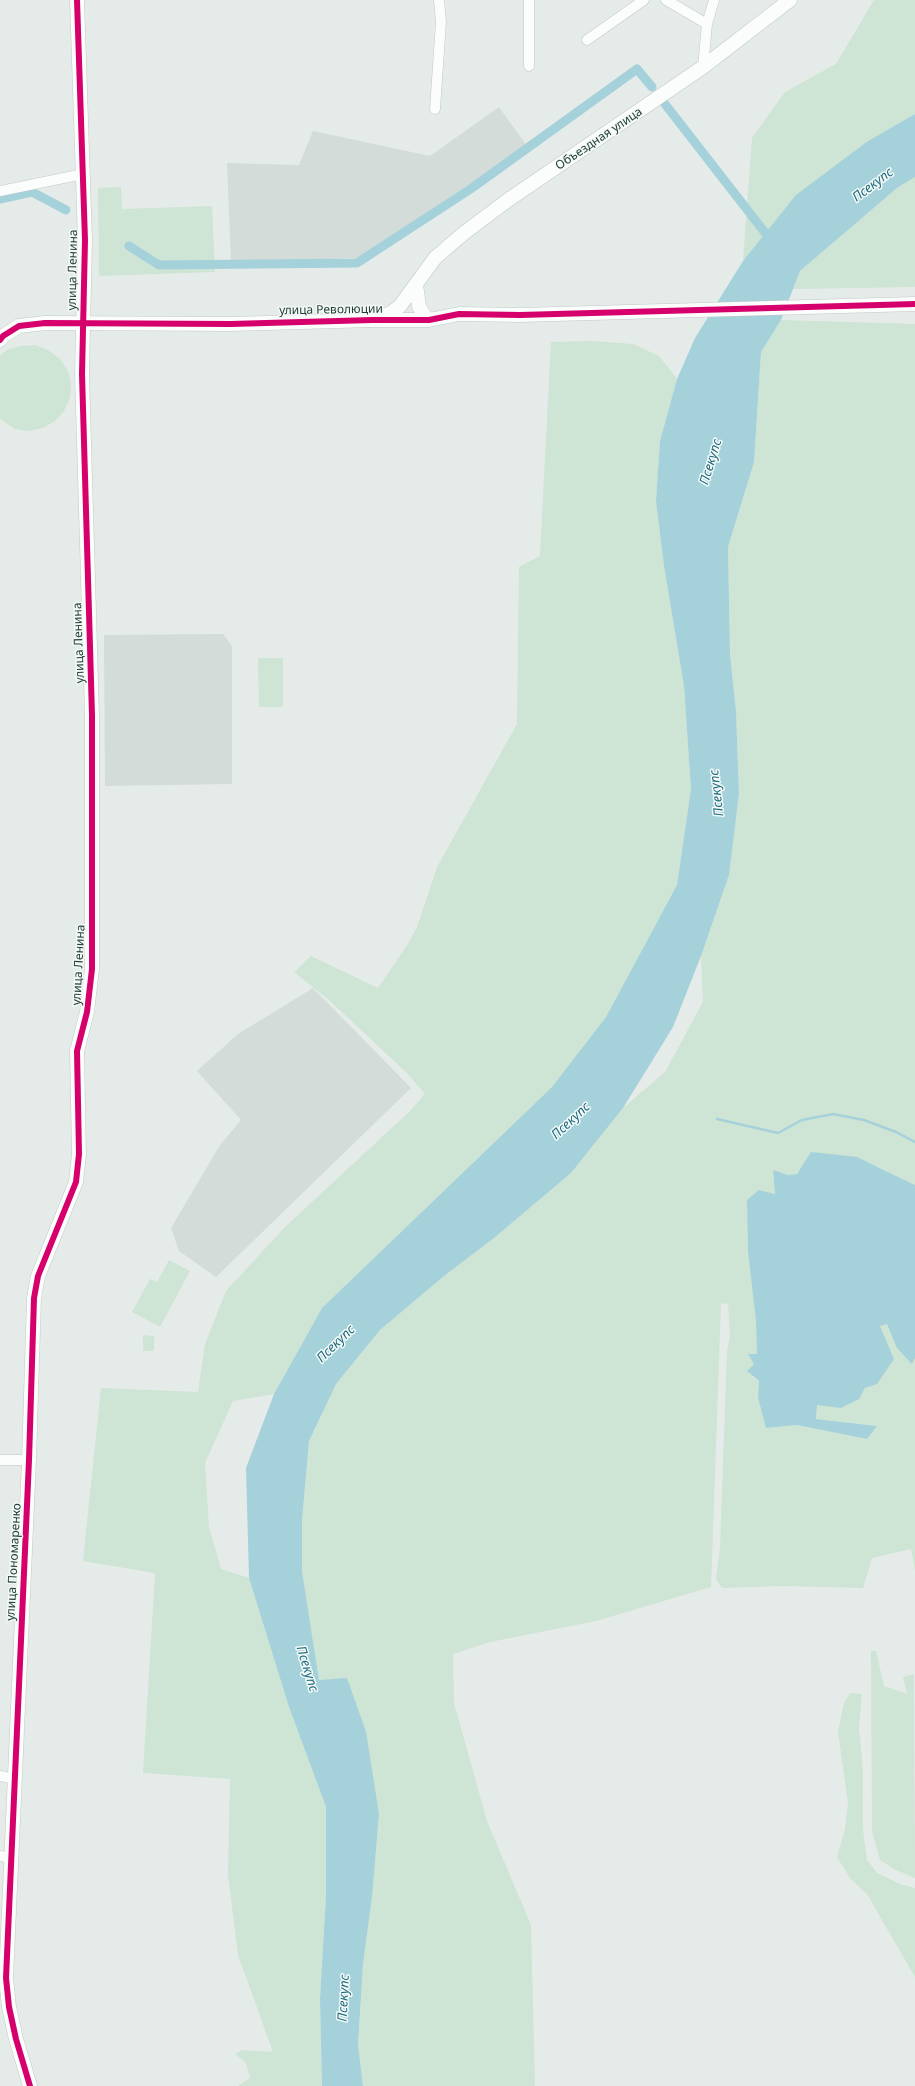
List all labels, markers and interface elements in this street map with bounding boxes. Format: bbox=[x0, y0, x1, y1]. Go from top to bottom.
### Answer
street label: Объездная улица bbox=[553, 105, 645, 173]
water label: Псекупс bbox=[850, 165, 896, 205]
street label: улица Ленина bbox=[65, 229, 81, 311]
street label: улица Революции bbox=[279, 302, 383, 318]
water label: Псекупс bbox=[697, 437, 725, 487]
street label: улица Ленина bbox=[70, 602, 88, 684]
water label: Псекупс bbox=[707, 769, 727, 817]
street label: улица Ленина bbox=[70, 924, 88, 1006]
water label: Псекупс bbox=[548, 1099, 594, 1143]
water label: Псекупс bbox=[314, 1322, 358, 1366]
street label: улица Пономаренко bbox=[4, 1503, 24, 1621]
water label: Псекупс bbox=[293, 1644, 321, 1694]
water label: Псекупс bbox=[335, 1974, 353, 2022]

